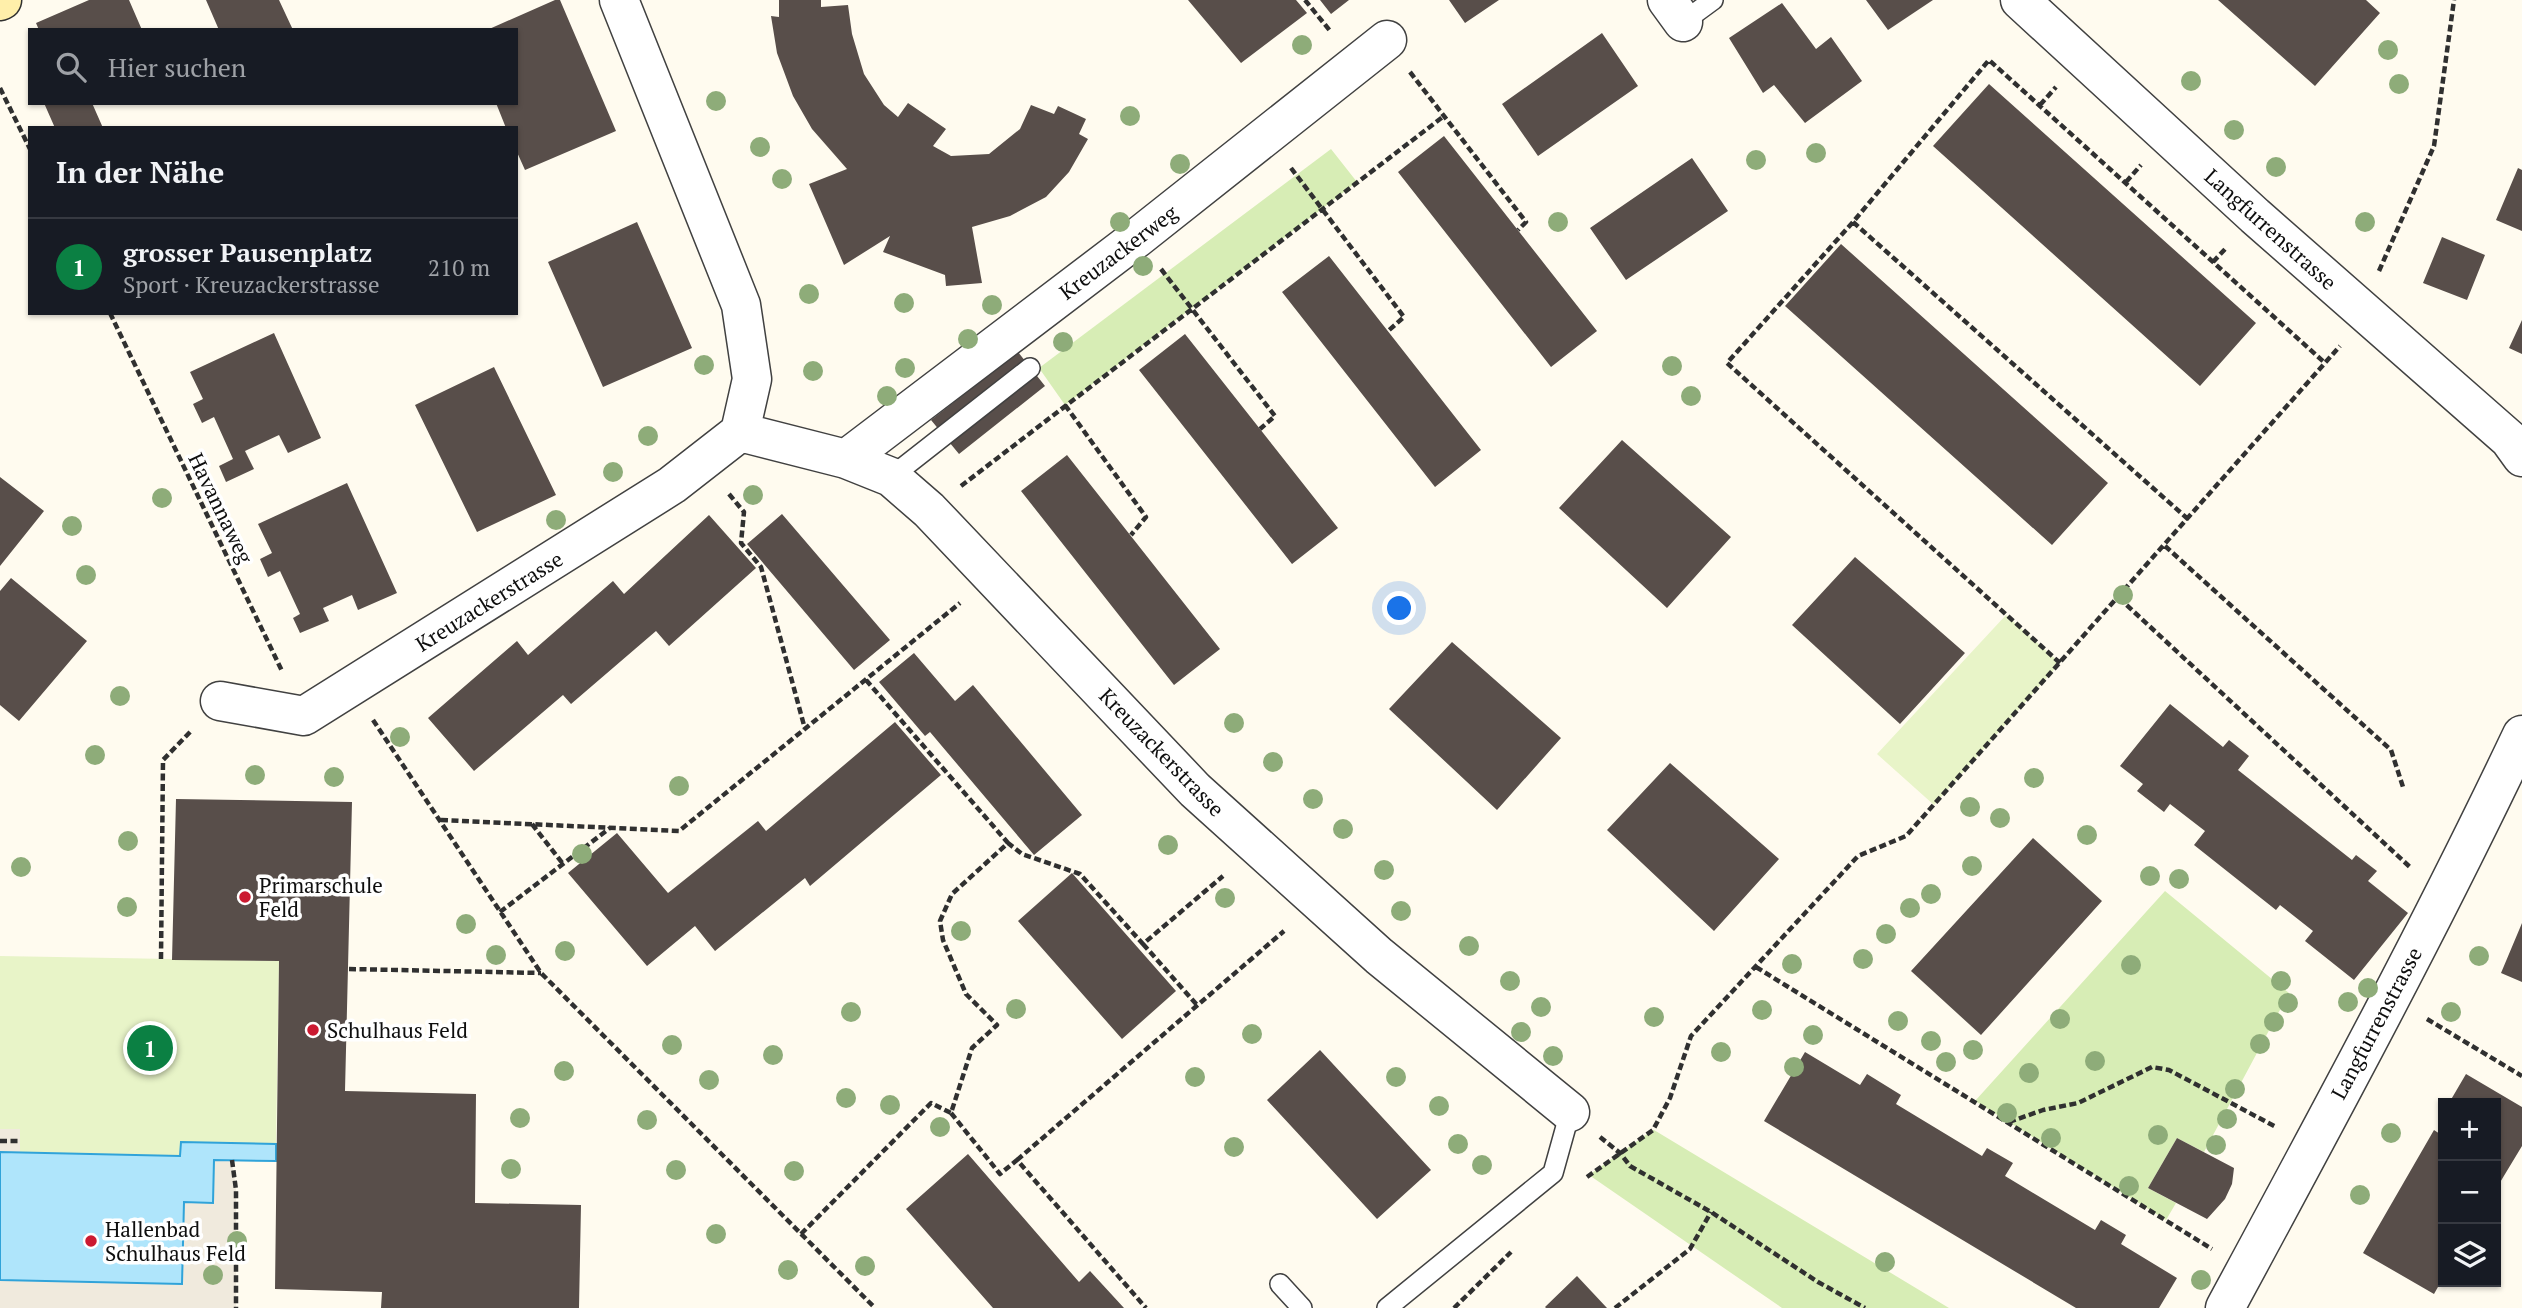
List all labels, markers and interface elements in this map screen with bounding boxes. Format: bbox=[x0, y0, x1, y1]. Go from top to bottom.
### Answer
search box bbox=[28, 28, 518, 105]
icon: search bbox=[52, 48, 90, 86]
text: Hier suchen bbox=[108, 50, 246, 84]
text: In der Nähe bbox=[56, 152, 224, 192]
street label: Langfurrenstrasse bbox=[2199, 162, 2343, 296]
street label: Kreuzackerweg bbox=[1053, 198, 1183, 306]
text: grosser Pausenplatz bbox=[123, 235, 372, 269]
text: 1 bbox=[73, 252, 86, 283]
text: 210 m bbox=[428, 252, 490, 283]
text: Sport · Kreuzackerstrasse bbox=[123, 269, 380, 300]
street label: Havannaweg bbox=[182, 448, 260, 569]
street label: Kreuzackerstrasse bbox=[410, 545, 568, 657]
your location bbox=[1382, 591, 1416, 625]
street label: Kreuzackerstrasse bbox=[1093, 682, 1231, 822]
place label: Primarschule Feld bbox=[259, 871, 383, 923]
marker: Primarschule Feld bbox=[237, 889, 253, 905]
street label: Langfurrenstrasse bbox=[2324, 942, 2428, 1104]
place label: Schulhaus Feld bbox=[327, 1016, 468, 1044]
pin: 1 bbox=[127, 1022, 173, 1074]
marker: Schulhaus Feld bbox=[305, 1022, 321, 1038]
map controls bbox=[2438, 1098, 2501, 1287]
button: + bbox=[2438, 1098, 2501, 1161]
button: − bbox=[2438, 1161, 2501, 1224]
place label: Hallenbad Schulhaus Feld bbox=[105, 1215, 246, 1267]
button: layers bbox=[2438, 1224, 2501, 1287]
marker: Hallenbad Schulhaus Feld bbox=[83, 1233, 99, 1249]

